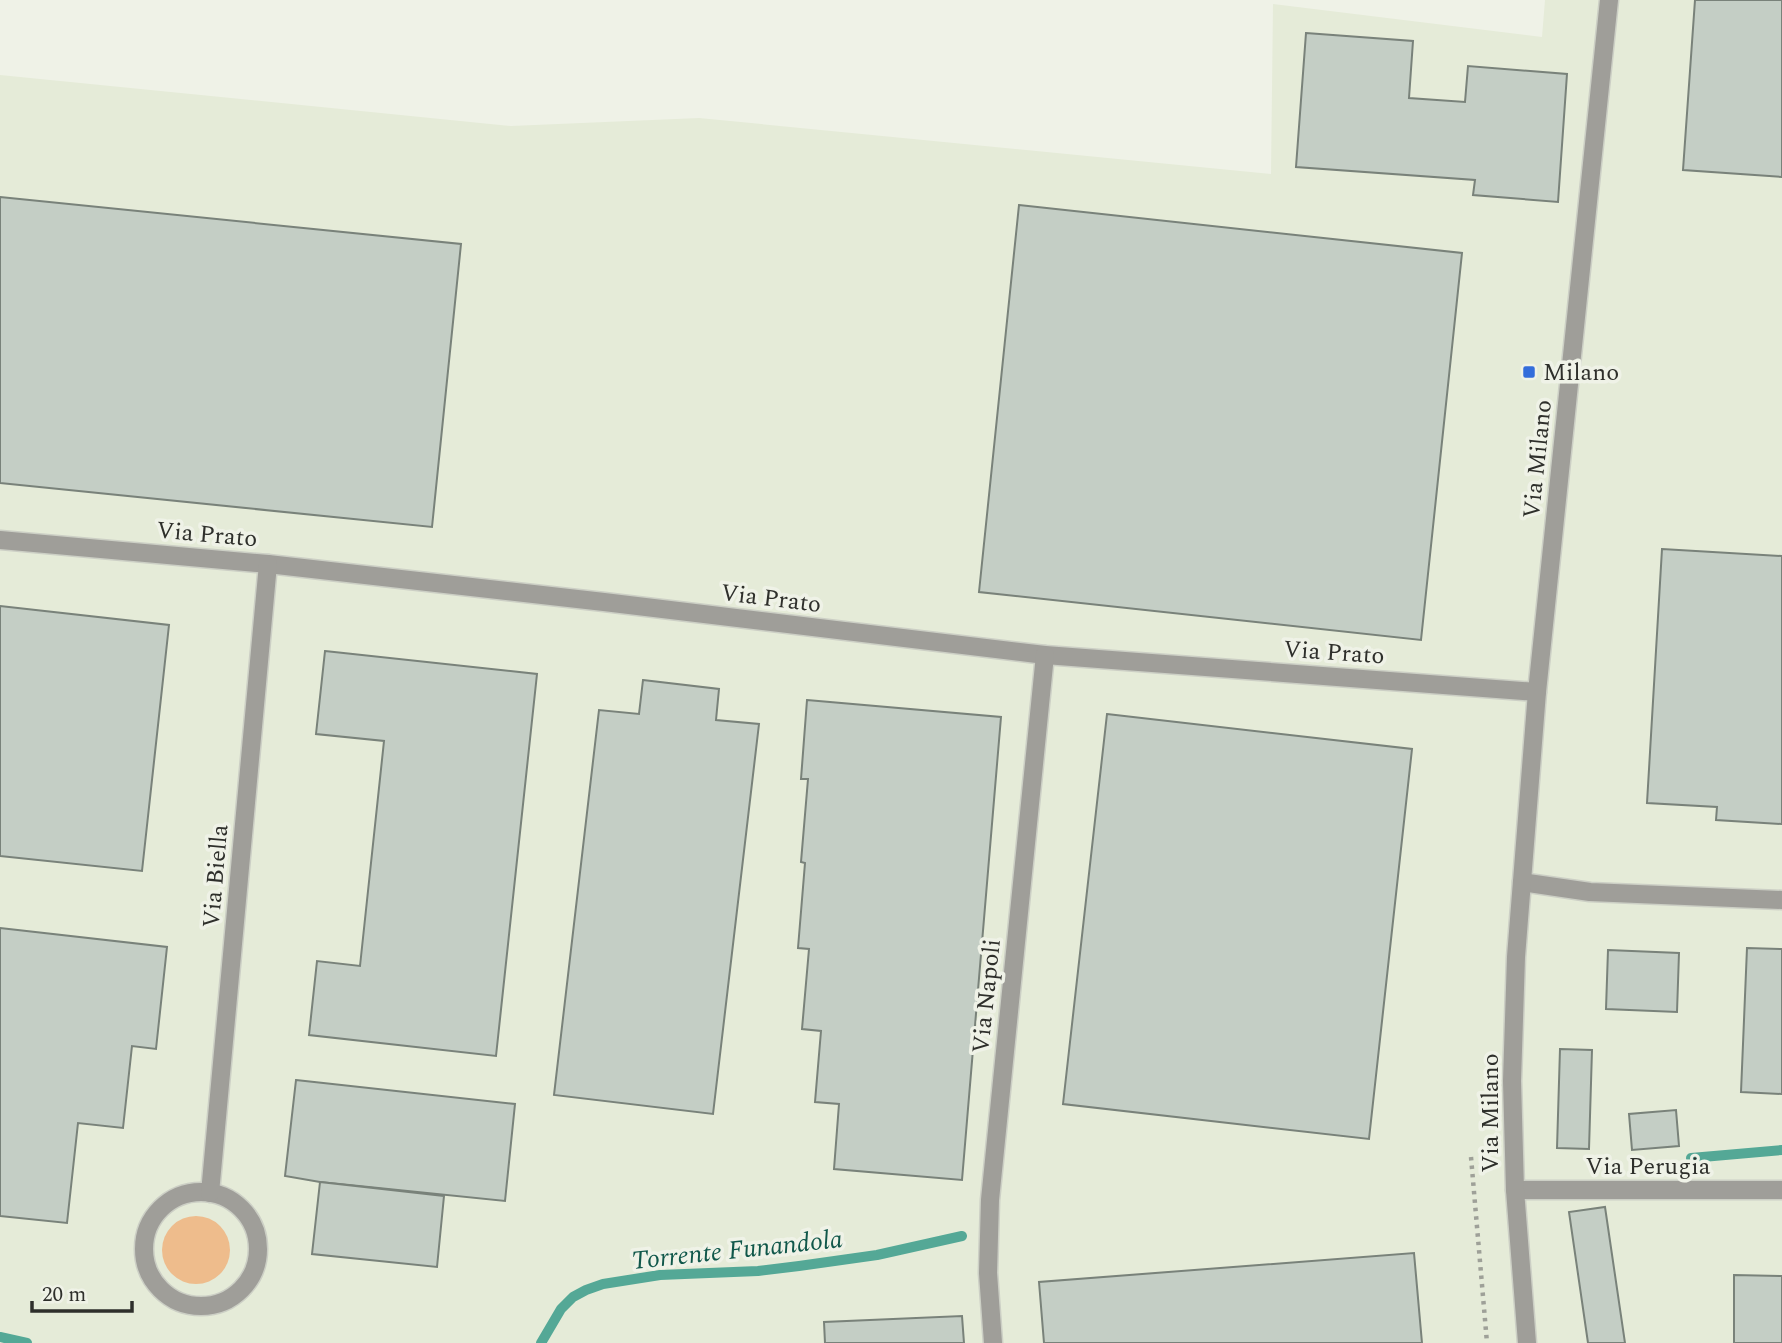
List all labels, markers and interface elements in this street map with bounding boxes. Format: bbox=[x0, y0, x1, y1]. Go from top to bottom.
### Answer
place label: Milano bbox=[1543, 355, 1619, 391]
marker: Milano bbox=[1521, 364, 1537, 380]
street label: Via Milano bbox=[1514, 398, 1562, 520]
street label: Via Prato bbox=[155, 513, 259, 557]
street label: Via Prato bbox=[719, 575, 823, 623]
street label: Via Prato bbox=[1282, 632, 1386, 674]
street label: Via Biella bbox=[194, 823, 238, 929]
street label: Via Napoli bbox=[963, 937, 1011, 1055]
street label: Via Milano bbox=[1473, 1053, 1509, 1173]
street label: Via Perugia bbox=[1586, 1149, 1711, 1185]
water label: Torrente Funandola bbox=[629, 1219, 845, 1281]
scale bar bbox=[32, 1270, 131, 1314]
text: 20 m bbox=[42, 1279, 86, 1311]

